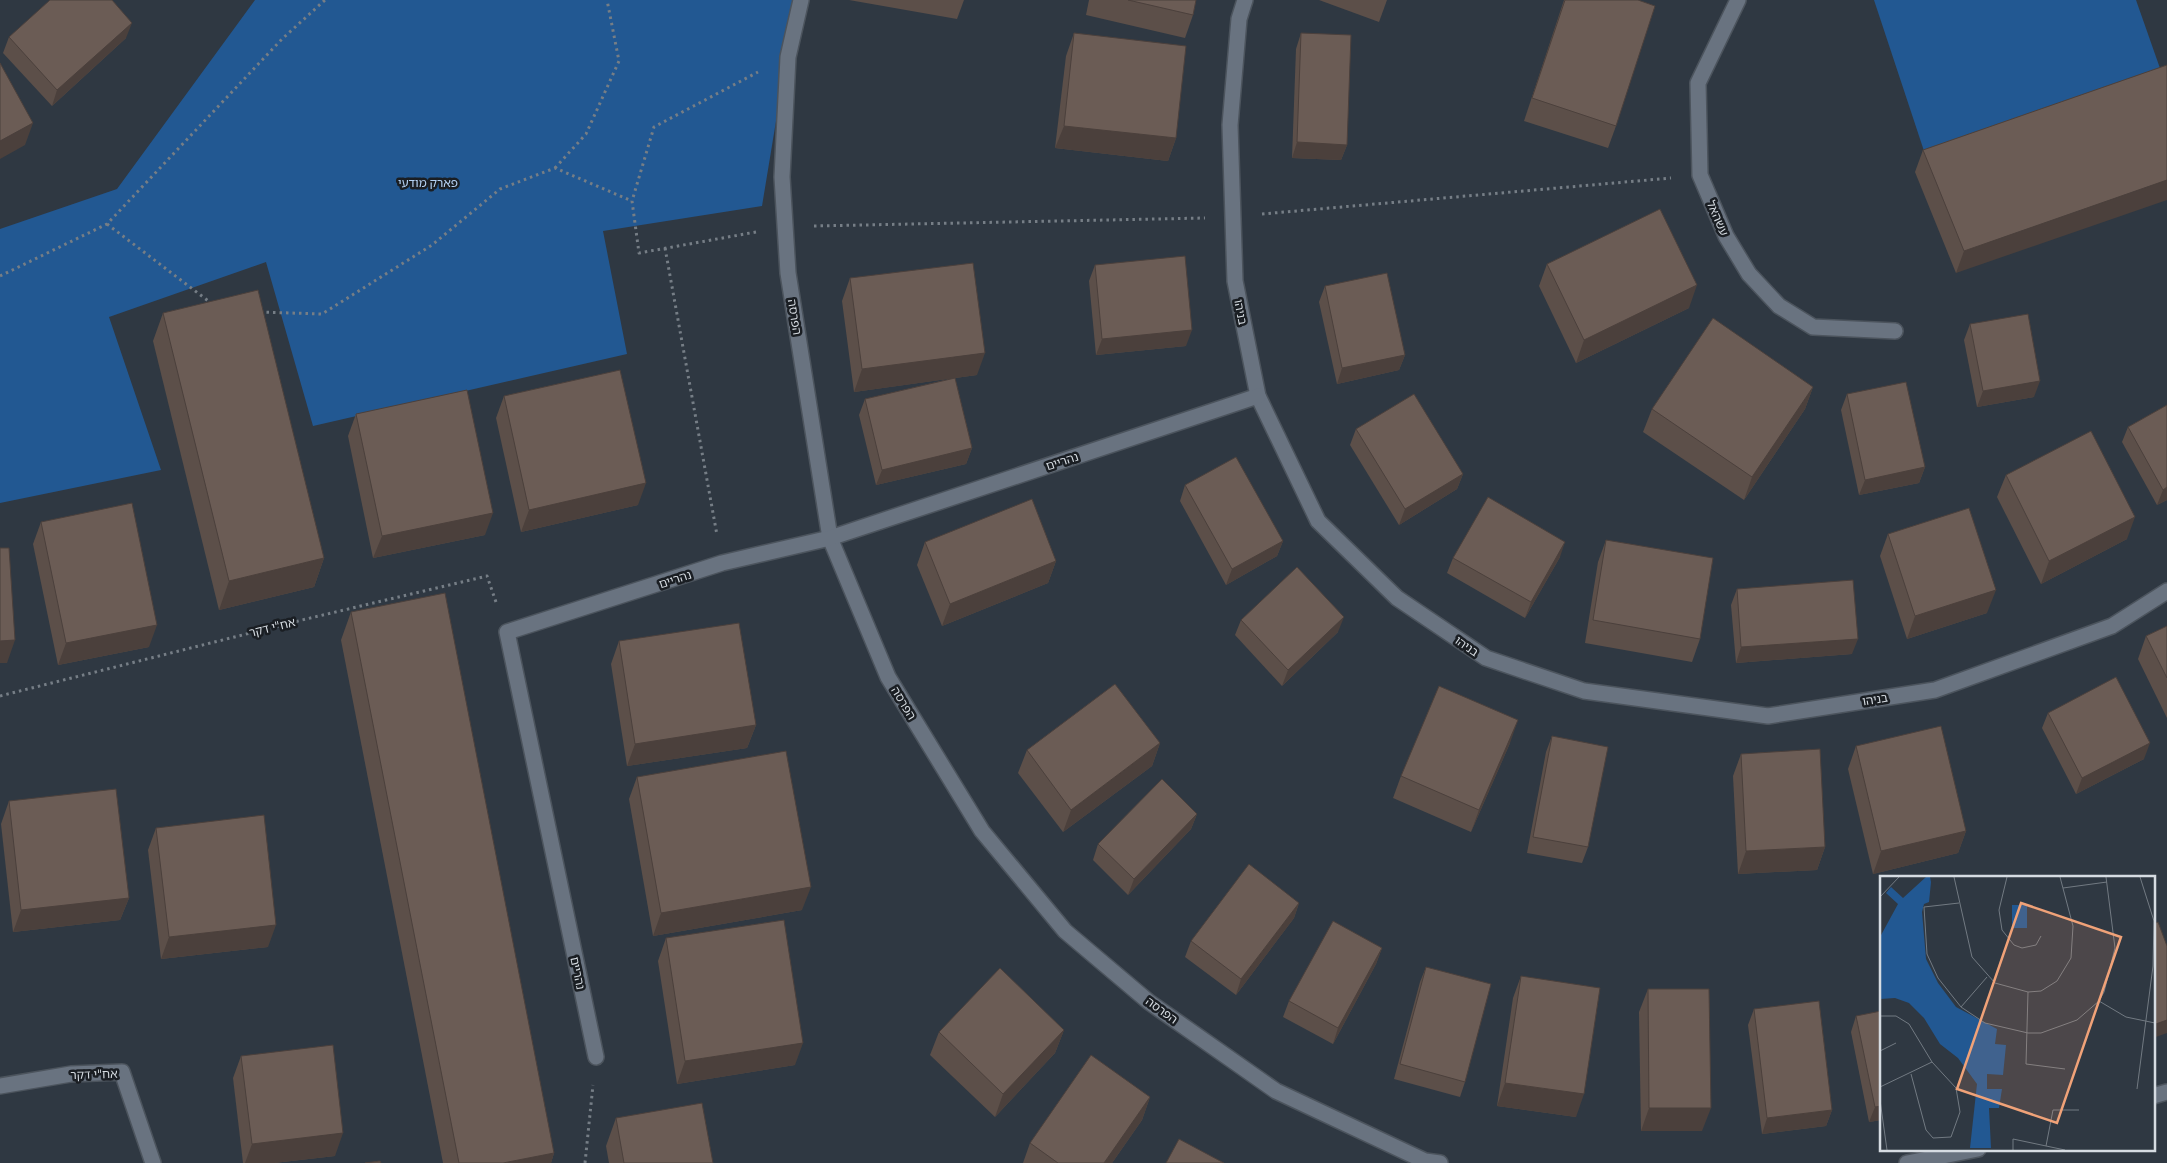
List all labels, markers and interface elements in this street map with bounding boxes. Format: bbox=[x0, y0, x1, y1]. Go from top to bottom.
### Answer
park label: פארק מודעי bbox=[398, 175, 458, 190]
street label: עשהאל bbox=[1704, 198, 1732, 238]
street label: הפרסה bbox=[785, 298, 805, 336]
street label: בניהו bbox=[1231, 298, 1251, 326]
street label: נהריים bbox=[1044, 449, 1080, 473]
street label: נהריים bbox=[657, 567, 693, 591]
street label: אח"י דקר bbox=[247, 614, 297, 640]
street label: בניהו bbox=[1452, 632, 1482, 660]
street label: הפרסה bbox=[888, 684, 920, 722]
street label: בניהו bbox=[1861, 690, 1889, 708]
inset map bbox=[1880, 876, 2154, 1150]
street label: נהריים bbox=[567, 955, 589, 991]
street label: הפרסה bbox=[1143, 993, 1181, 1027]
street label: אח"י דקר bbox=[70, 1066, 118, 1082]

